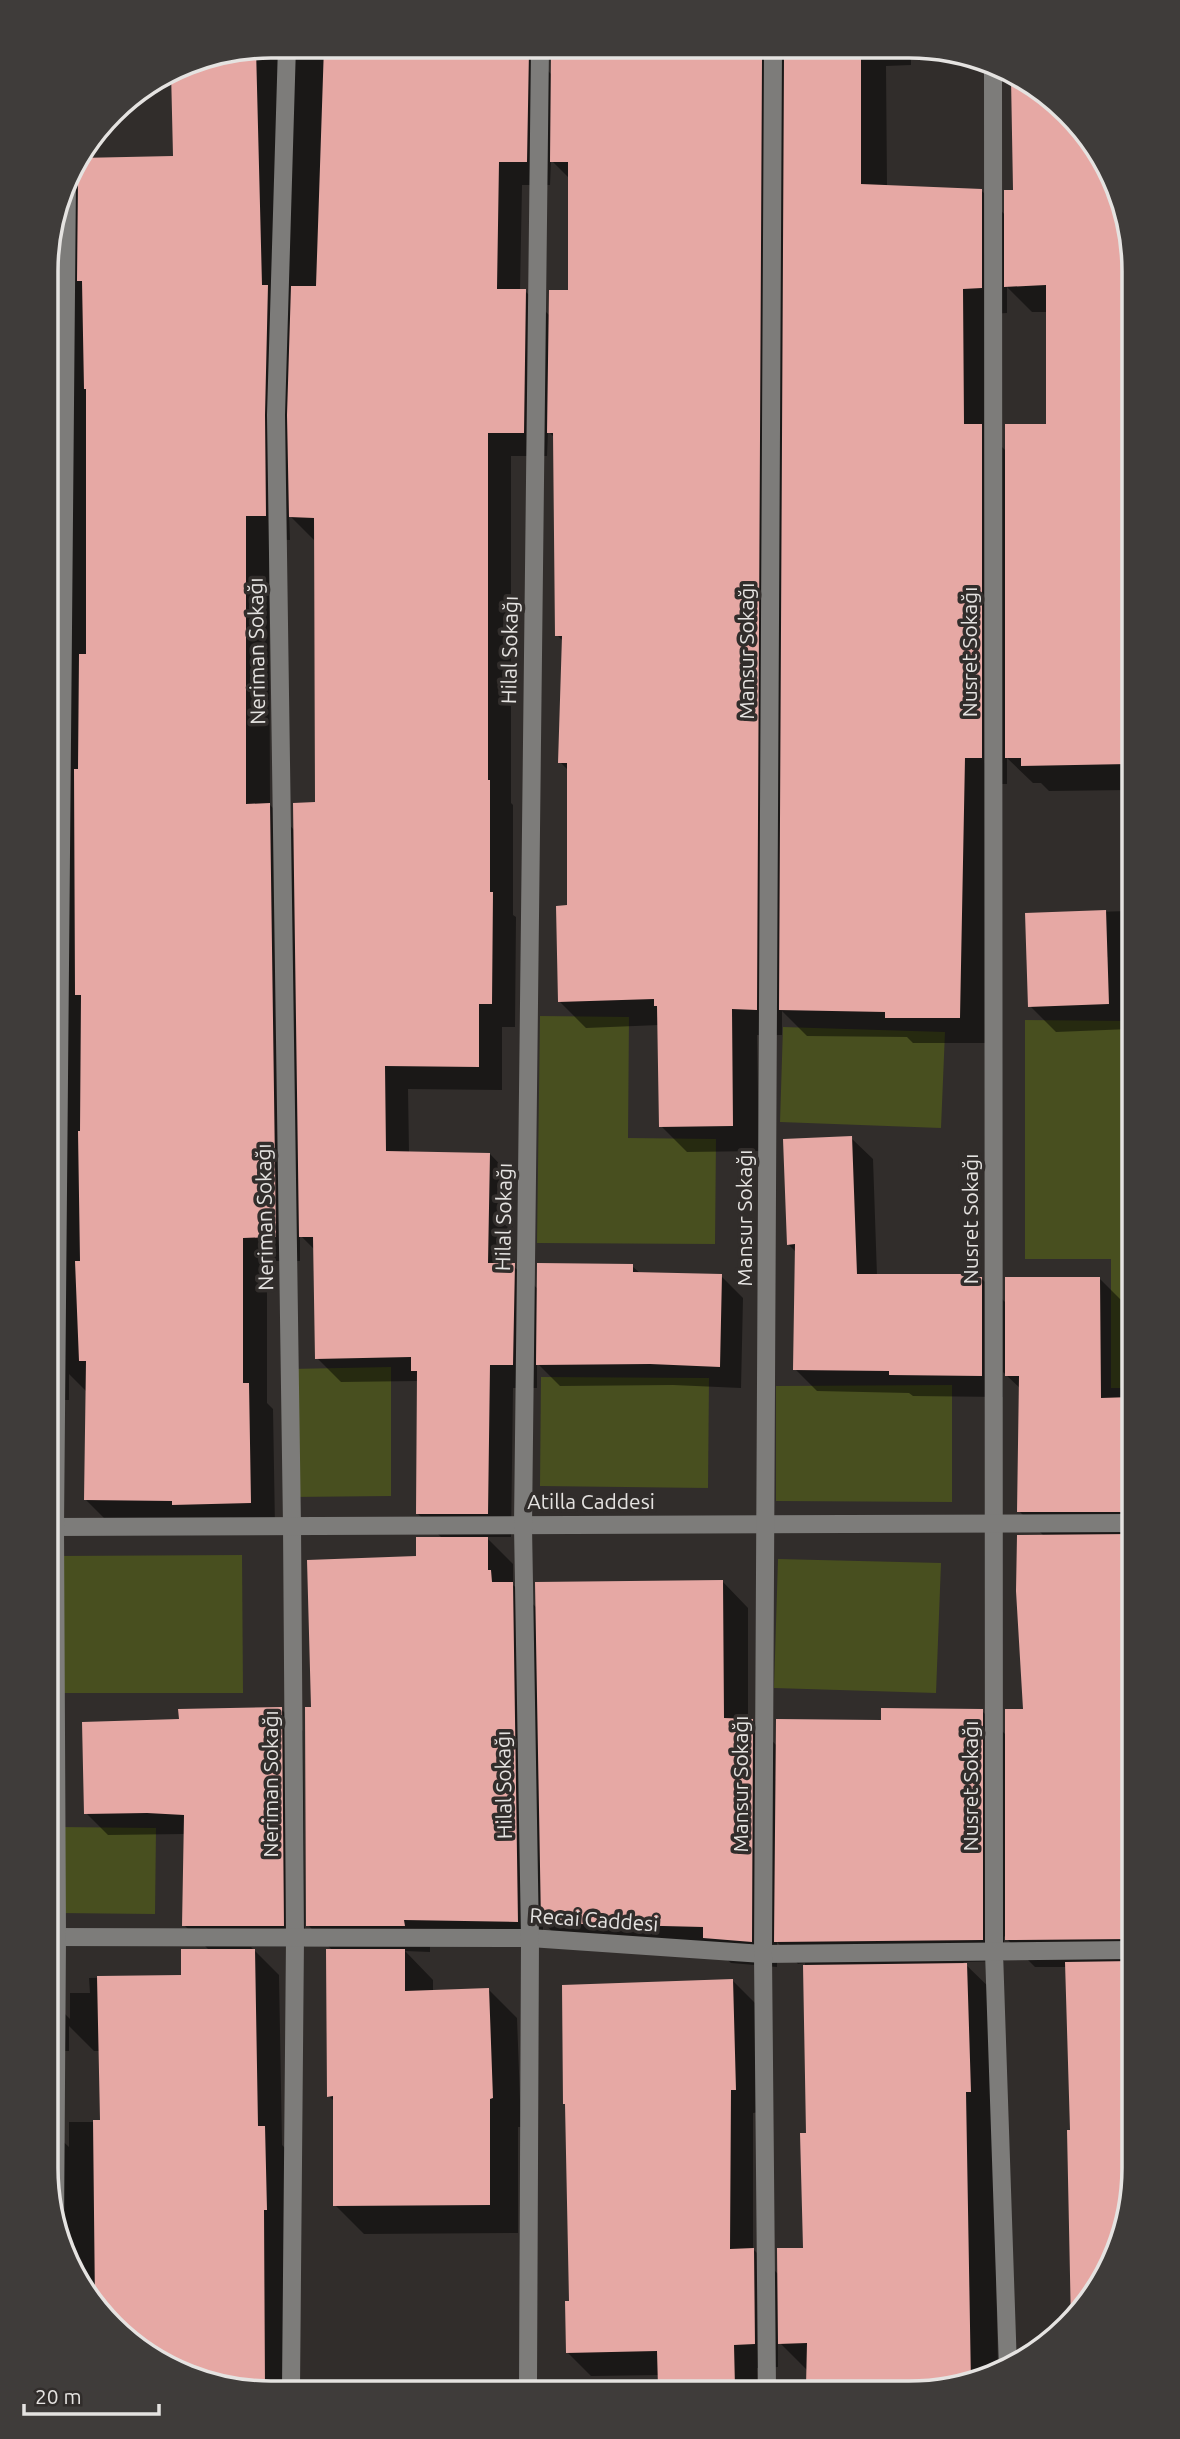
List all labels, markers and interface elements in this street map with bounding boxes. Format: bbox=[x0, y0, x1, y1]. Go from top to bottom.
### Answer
street label: Neriman Sokağı bbox=[243, 577, 269, 725]
street label: Mansur Sokağı bbox=[734, 583, 758, 719]
street label: Nusret Sokağı bbox=[957, 587, 981, 717]
street label: Hilal Sokağı bbox=[496, 596, 522, 704]
street label: Neriman Sokağı bbox=[251, 1143, 277, 1291]
street label: Mansur Sokağı bbox=[732, 1150, 756, 1286]
street label: Nusret Sokağı bbox=[958, 1154, 982, 1284]
street label: Hilal Sokağı bbox=[490, 1163, 516, 1271]
street label: Atilla Caddesi bbox=[527, 1489, 655, 1513]
street label: Neriman Sokağı bbox=[258, 1710, 282, 1858]
street label: Mansur Sokağı bbox=[728, 1716, 752, 1852]
street label: Nusret Sokağı bbox=[958, 1721, 982, 1851]
street label: Hilal Sokağı bbox=[490, 1731, 516, 1839]
street label: Recai Caddesi bbox=[529, 1903, 659, 1935]
scale bar bbox=[24, 2372, 159, 2416]
text: 20 m bbox=[35, 2384, 82, 2408]

